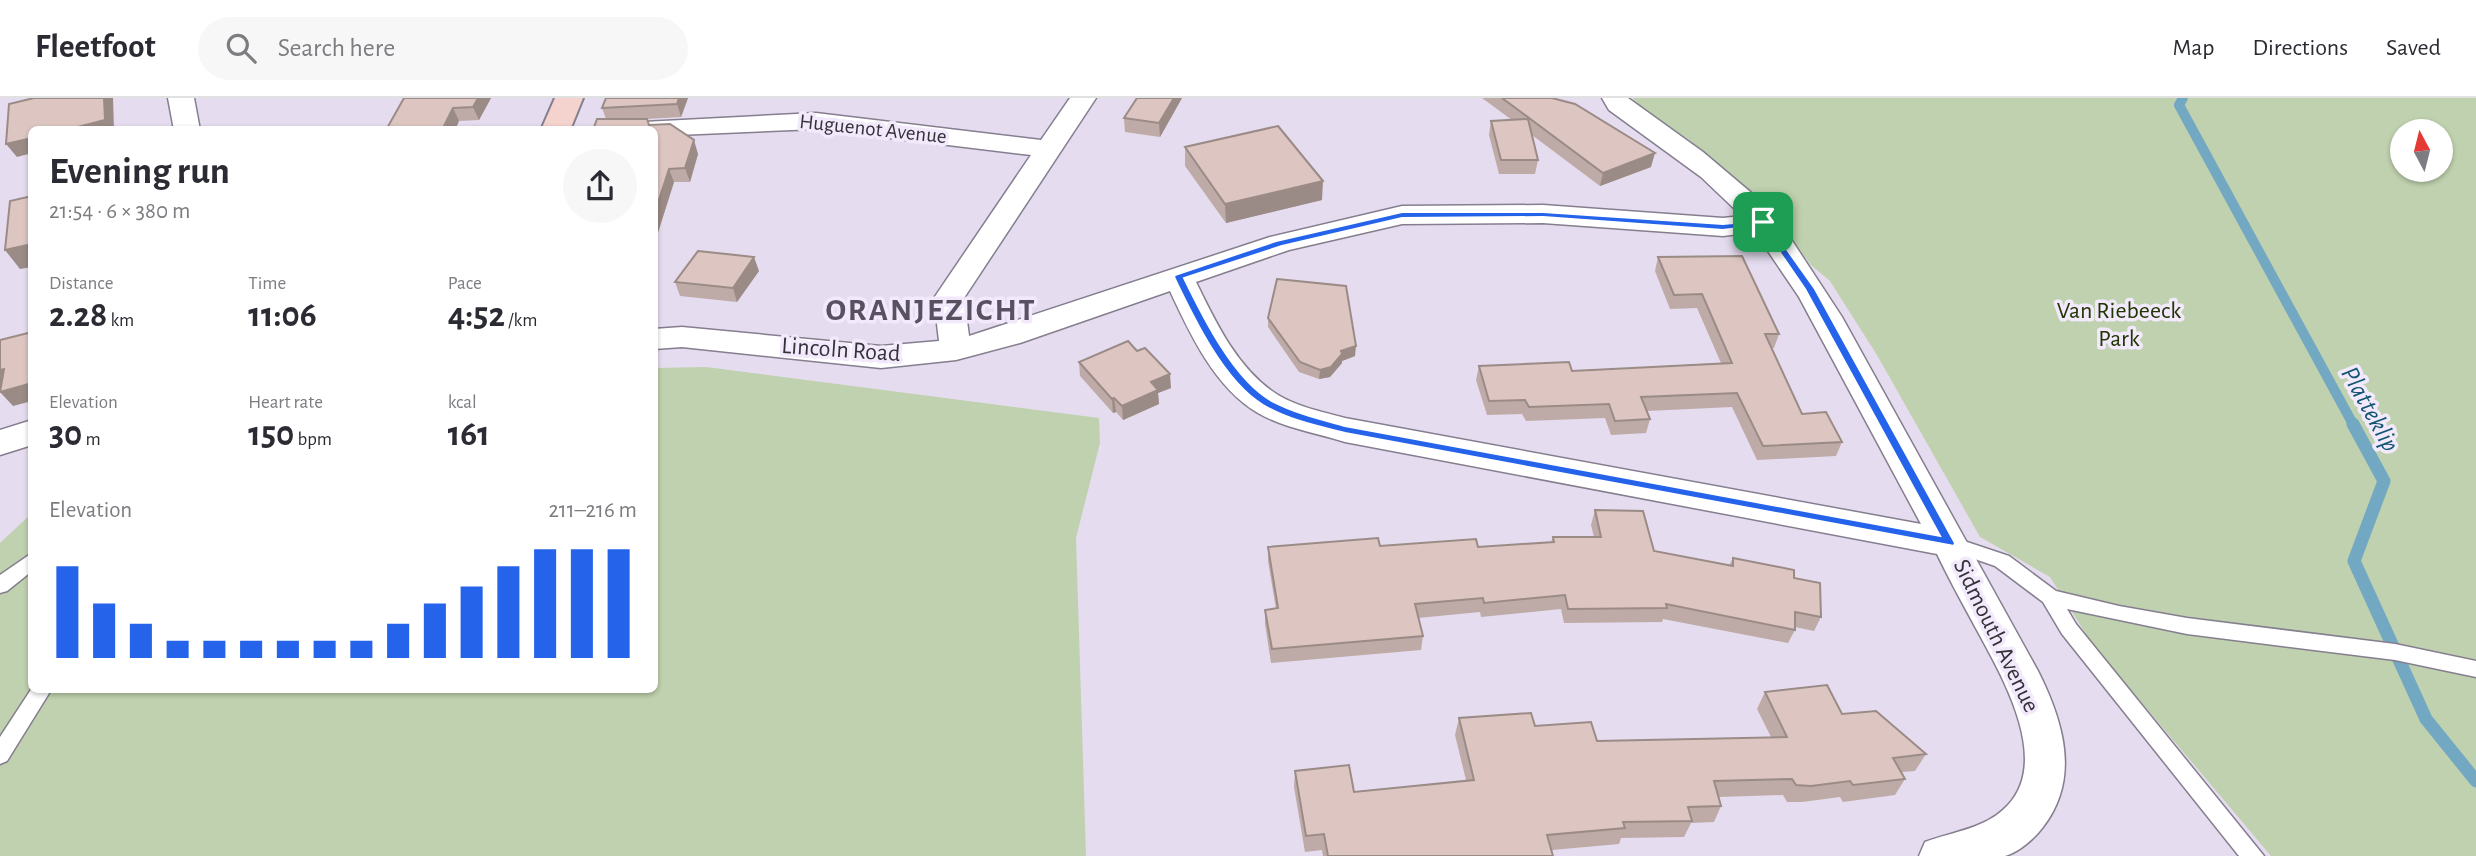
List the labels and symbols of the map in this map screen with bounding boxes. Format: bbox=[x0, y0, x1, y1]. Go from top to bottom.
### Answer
street label: Huguenot Avenue bbox=[798, 111, 948, 147]
north arrow bbox=[2390, 119, 2454, 182]
pin bbox=[1733, 192, 1793, 252]
district label: ORANJEZICHT bbox=[825, 294, 1037, 326]
park label: Van Riebeeck Park bbox=[2057, 299, 2181, 351]
street label: Lincoln Road bbox=[781, 334, 901, 366]
water label: Platteklip bbox=[2336, 362, 2404, 456]
street label: Sidmouth Avenue bbox=[1949, 556, 2043, 716]

